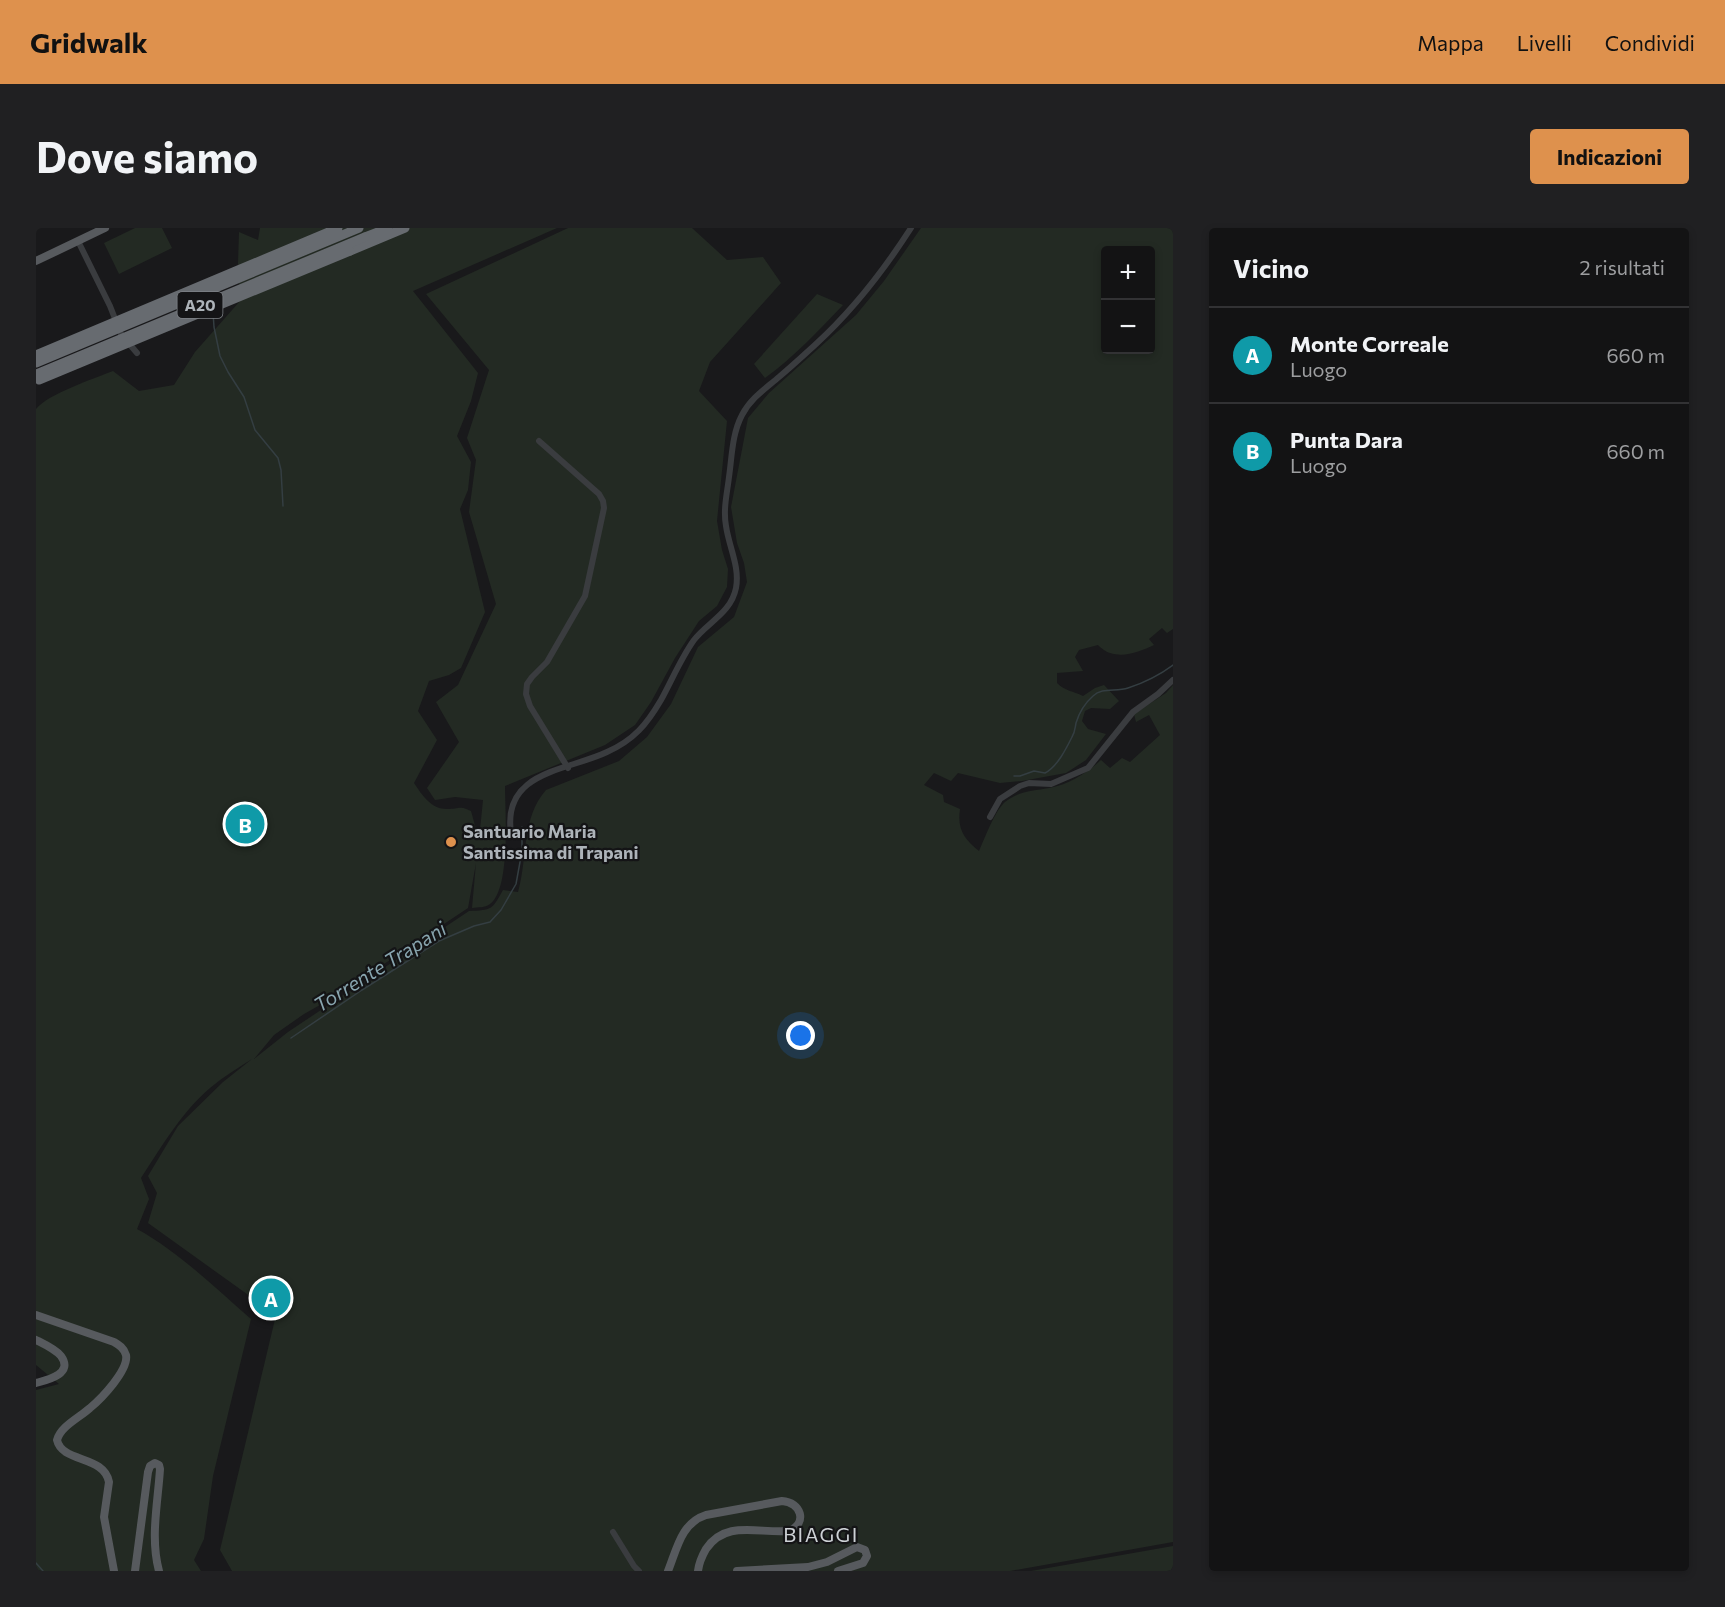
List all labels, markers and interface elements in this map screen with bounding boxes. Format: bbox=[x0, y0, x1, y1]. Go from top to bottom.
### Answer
text: Gridwalk bbox=[30, 25, 148, 59]
text: Mappa bbox=[1417, 30, 1484, 55]
text: Livelli bbox=[1517, 30, 1572, 55]
text: Condividi bbox=[1605, 30, 1695, 55]
button: Indicazioni bbox=[1530, 129, 1689, 184]
text: Dove siamo bbox=[36, 130, 258, 182]
map controls bbox=[1101, 246, 1155, 354]
button: + bbox=[1101, 246, 1155, 300]
text: Vicino bbox=[1233, 252, 1309, 283]
text: 2 risultati bbox=[1580, 255, 1665, 279]
road number: A20 bbox=[178, 292, 222, 318]
button: − bbox=[1101, 300, 1155, 354]
text: Monte Correale bbox=[1290, 330, 1449, 357]
text: A bbox=[1245, 343, 1260, 367]
text: 660 m bbox=[1606, 343, 1665, 367]
text: Luogo bbox=[1290, 357, 1347, 381]
text: Punta Dara bbox=[1290, 426, 1403, 453]
text: B bbox=[1246, 439, 1259, 463]
text: 660 m bbox=[1606, 439, 1665, 463]
text: Luogo bbox=[1290, 453, 1347, 477]
pin: B bbox=[226, 802, 264, 846]
place label: Santuario Maria Santissima di Trapani bbox=[463, 820, 638, 863]
marker: Santuario Maria Santissima di Trapani bbox=[444, 835, 458, 849]
water label: Torrente Trapani bbox=[309, 915, 451, 1016]
your location bbox=[786, 1021, 815, 1050]
pin: A bbox=[252, 1276, 290, 1320]
district label: BIAGGI bbox=[783, 1522, 859, 1546]

